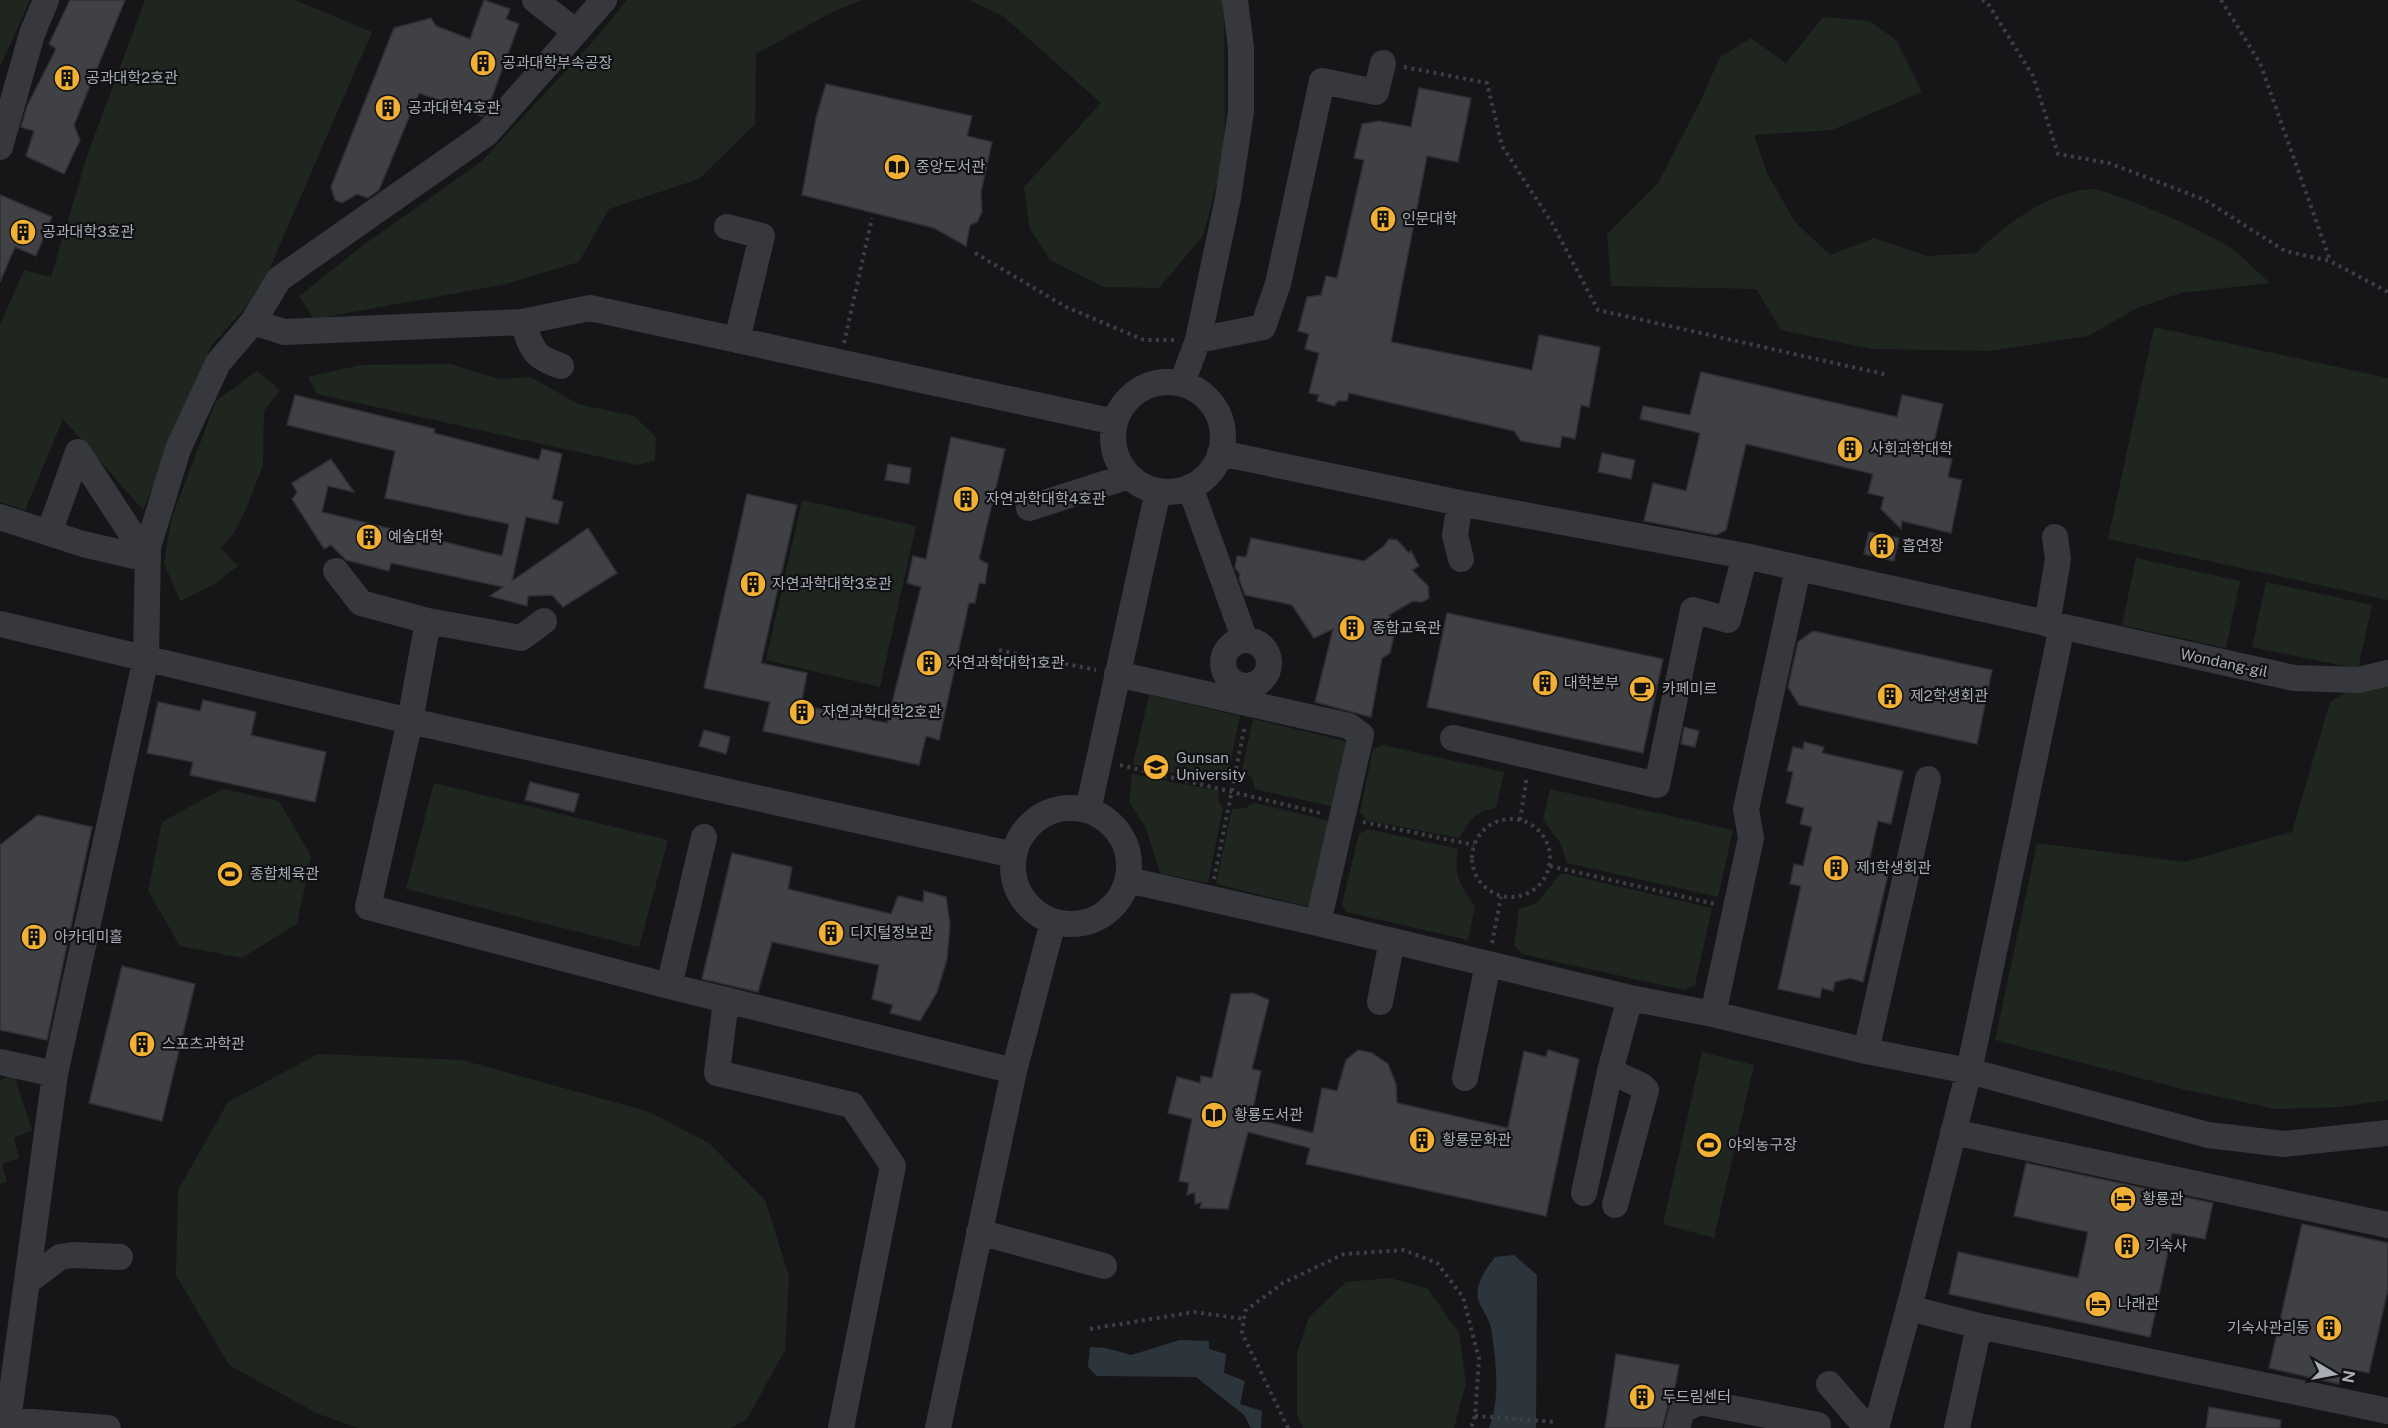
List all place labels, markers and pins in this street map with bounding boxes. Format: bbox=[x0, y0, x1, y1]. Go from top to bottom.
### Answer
building icon: 공과대학부속공장 bbox=[468, 48, 498, 78]
place label: 공과대학부속공장 bbox=[502, 54, 613, 71]
building icon: 공과대학2호관 bbox=[52, 63, 82, 93]
place label: 공과대학2호관 bbox=[86, 69, 178, 86]
building icon: 공과대학4호관 bbox=[373, 93, 403, 123]
place label: 공과대학4호관 bbox=[408, 99, 500, 116]
library icon: 중앙도서관 bbox=[882, 152, 912, 182]
place label: 중앙도서관 bbox=[916, 158, 985, 175]
building icon: 인문대학 bbox=[1368, 204, 1398, 234]
place label: 인문대학 bbox=[1402, 210, 1457, 227]
building icon: 공과대학3호관 bbox=[8, 217, 38, 247]
place label: 공과대학3호관 bbox=[42, 223, 134, 240]
building icon: 사회과학대학 bbox=[1835, 434, 1865, 464]
place label: 사회과학대학 bbox=[1870, 440, 1953, 457]
building icon: 자연과학대학4호관 bbox=[951, 484, 981, 514]
place label: 자연과학대학4호관 bbox=[986, 490, 1106, 507]
building icon: 예술대학 bbox=[354, 522, 384, 552]
place label: 예술대학 bbox=[388, 528, 443, 545]
building icon: 흡연장 bbox=[1867, 531, 1897, 561]
place label: 흡연장 bbox=[1902, 537, 1944, 554]
building icon: 자연과학대학3호관 bbox=[738, 569, 768, 599]
place label: 자연과학대학3호관 bbox=[772, 575, 892, 592]
building icon: 종합교육관 bbox=[1337, 613, 1367, 643]
place label: 종합교육관 bbox=[1372, 619, 1441, 636]
building icon: 자연과학대학1호관 bbox=[914, 648, 944, 678]
place label: 자연과학대학1호관 bbox=[948, 654, 1065, 671]
building icon: 대학본부 bbox=[1530, 668, 1560, 698]
place label: 대학본부 bbox=[1564, 674, 1619, 691]
cafe icon: 카페미르 bbox=[1627, 674, 1657, 704]
place label: 카페미르 bbox=[1662, 680, 1717, 697]
building icon: 제2학생회관 bbox=[1875, 681, 1905, 711]
place label: 제2학생회관 bbox=[1910, 687, 1988, 704]
building icon: 자연과학대학2호관 bbox=[787, 697, 817, 727]
place label: 자연과학대학2호관 bbox=[822, 703, 942, 720]
place label: Gunsan University bbox=[1176, 749, 1246, 783]
school or university icon: Gunsan University bbox=[1141, 752, 1171, 782]
building icon: 제1학생회관 bbox=[1821, 853, 1851, 883]
sports icon: 종합체육관 bbox=[215, 859, 245, 889]
place label: 제1학생회관 bbox=[1856, 859, 1931, 876]
place label: 종합체육관 bbox=[250, 865, 319, 882]
building icon: 디지털정보관 bbox=[816, 918, 846, 948]
building icon: 아카데미홀 bbox=[19, 922, 49, 952]
place label: 디지털정보관 bbox=[850, 924, 933, 941]
place label: 아카데미홀 bbox=[54, 928, 123, 945]
building icon: 스포츠과학관 bbox=[127, 1029, 157, 1059]
place label: 스포츠과학관 bbox=[162, 1035, 245, 1052]
library icon: 황룡도서관 bbox=[1199, 1100, 1229, 1130]
place label: 황룡도서관 bbox=[1234, 1106, 1303, 1123]
building icon: 황룡문화관 bbox=[1407, 1125, 1437, 1155]
sports icon: 야외농구장 bbox=[1694, 1130, 1724, 1160]
place label: 황룡문화관 bbox=[1442, 1131, 1511, 1148]
place label: 야외농구장 bbox=[1728, 1136, 1797, 1153]
hotel icon: 황룡관 bbox=[2108, 1184, 2138, 1214]
place label: 황룡관 bbox=[2142, 1190, 2184, 1207]
building icon: 기숙사 bbox=[2112, 1231, 2142, 1261]
place label: 기숙사 bbox=[2146, 1237, 2188, 1254]
hotel icon: 나래관 bbox=[2083, 1289, 2113, 1319]
place label: 나래관 bbox=[2118, 1295, 2160, 1312]
building icon: 기숙사관리동 bbox=[2314, 1313, 2344, 1343]
place label: 기숙사관리동 bbox=[2227, 1319, 2310, 1336]
building icon: 두드림센터 bbox=[1627, 1382, 1657, 1412]
place label: 두드림센터 bbox=[1662, 1388, 1731, 1405]

